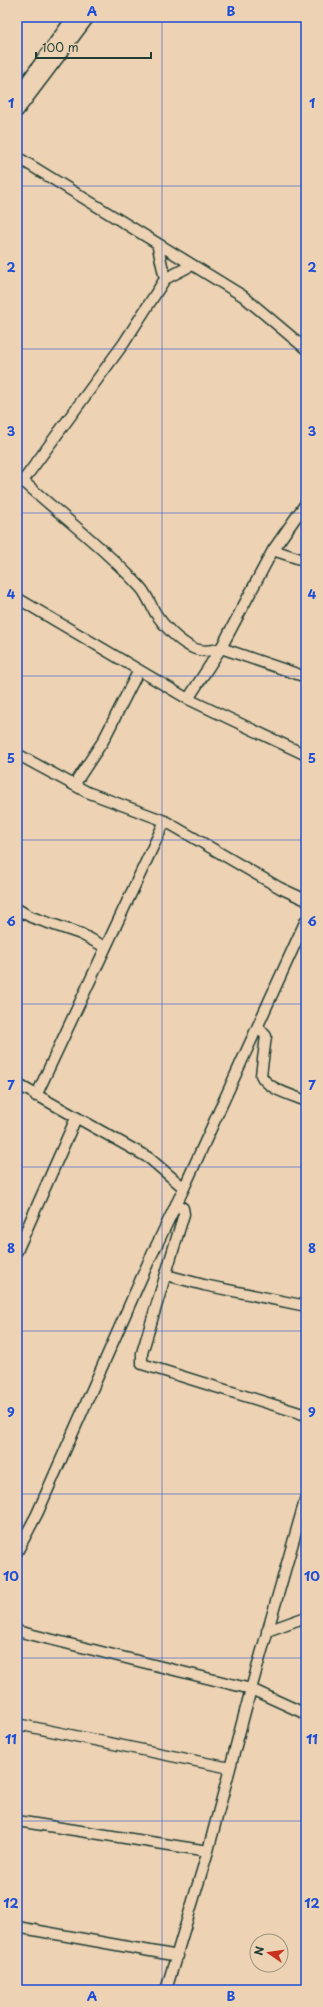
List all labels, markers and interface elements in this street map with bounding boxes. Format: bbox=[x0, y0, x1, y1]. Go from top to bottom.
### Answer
text: A bbox=[87, 1, 97, 20]
text: B bbox=[227, 1, 236, 20]
scale bar bbox=[36, 34, 151, 60]
text: 100 m bbox=[42, 38, 79, 56]
text: 1 bbox=[8, 93, 14, 112]
text: 1 bbox=[309, 93, 315, 112]
text: 2 bbox=[6, 257, 16, 276]
text: 2 bbox=[307, 257, 317, 276]
text: 3 bbox=[7, 421, 16, 440]
text: 3 bbox=[308, 421, 317, 440]
text: 4 bbox=[7, 584, 16, 603]
text: 4 bbox=[308, 584, 317, 603]
text: 5 bbox=[7, 748, 15, 767]
text: 5 bbox=[308, 748, 316, 767]
text: 6 bbox=[6, 911, 16, 930]
text: 6 bbox=[307, 911, 317, 930]
text: 7 bbox=[7, 1075, 15, 1094]
text: 7 bbox=[308, 1075, 316, 1094]
text: 8 bbox=[7, 1238, 15, 1257]
text: 8 bbox=[308, 1238, 316, 1257]
text: 9 bbox=[7, 1402, 15, 1421]
text: 9 bbox=[308, 1402, 316, 1421]
text: 10 bbox=[3, 1566, 19, 1585]
text: 10 bbox=[304, 1566, 320, 1585]
text: 11 bbox=[5, 1729, 17, 1748]
text: 11 bbox=[306, 1729, 318, 1748]
text: 12 bbox=[3, 1893, 19, 1912]
text: 12 bbox=[304, 1893, 320, 1912]
north arrow bbox=[249, 1933, 289, 1973]
text: N bbox=[250, 1944, 268, 1957]
text: A bbox=[87, 1986, 97, 2005]
text: B bbox=[227, 1986, 236, 2005]

